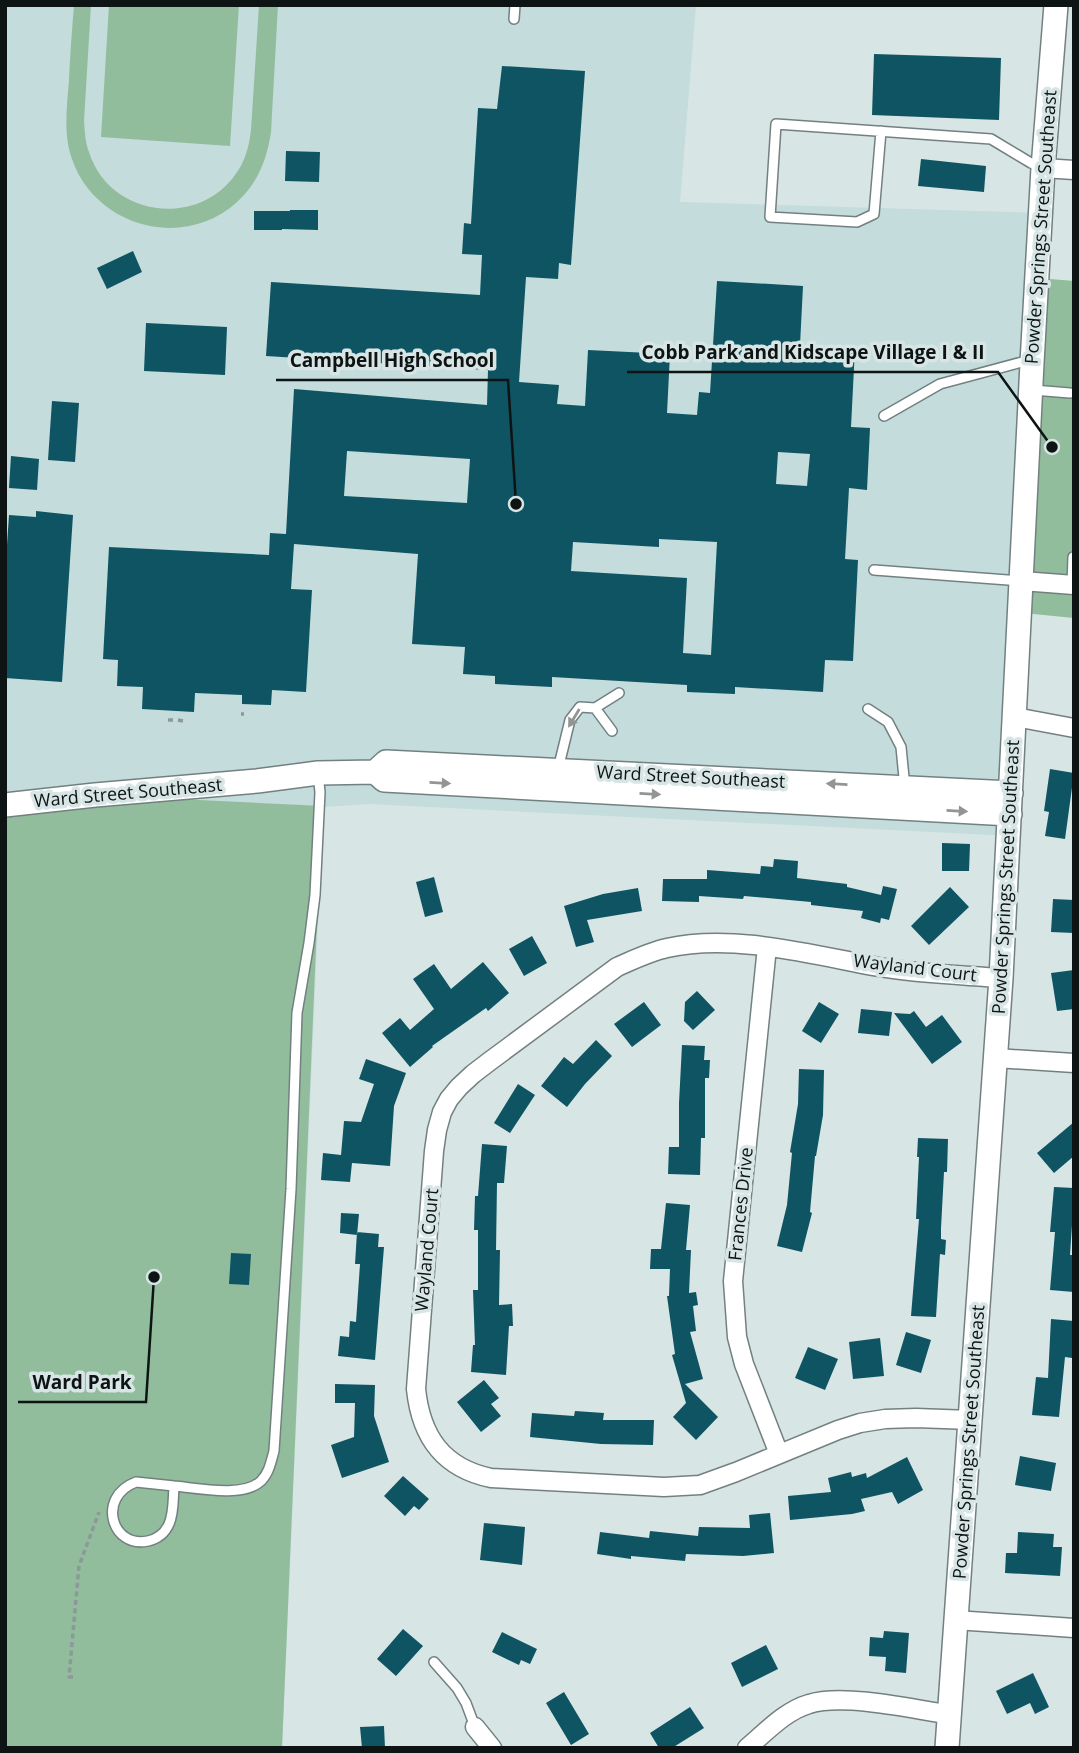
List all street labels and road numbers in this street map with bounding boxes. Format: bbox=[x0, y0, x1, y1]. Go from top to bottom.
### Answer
street label: Powder Springs Street Southeast bbox=[1018, 89, 1062, 365]
street label: Powder Springs Street Southeast bbox=[986, 739, 1024, 1015]
street label: Ward Street Southeast bbox=[596, 759, 786, 793]
street label: Ward Street Southeast bbox=[33, 772, 223, 812]
street label: Wayland Court bbox=[852, 948, 978, 986]
street label: Frances Drive bbox=[722, 1146, 758, 1262]
street label: Wayland Court bbox=[409, 1187, 443, 1313]
street label: Powder Springs Street Southeast bbox=[946, 1304, 990, 1580]

